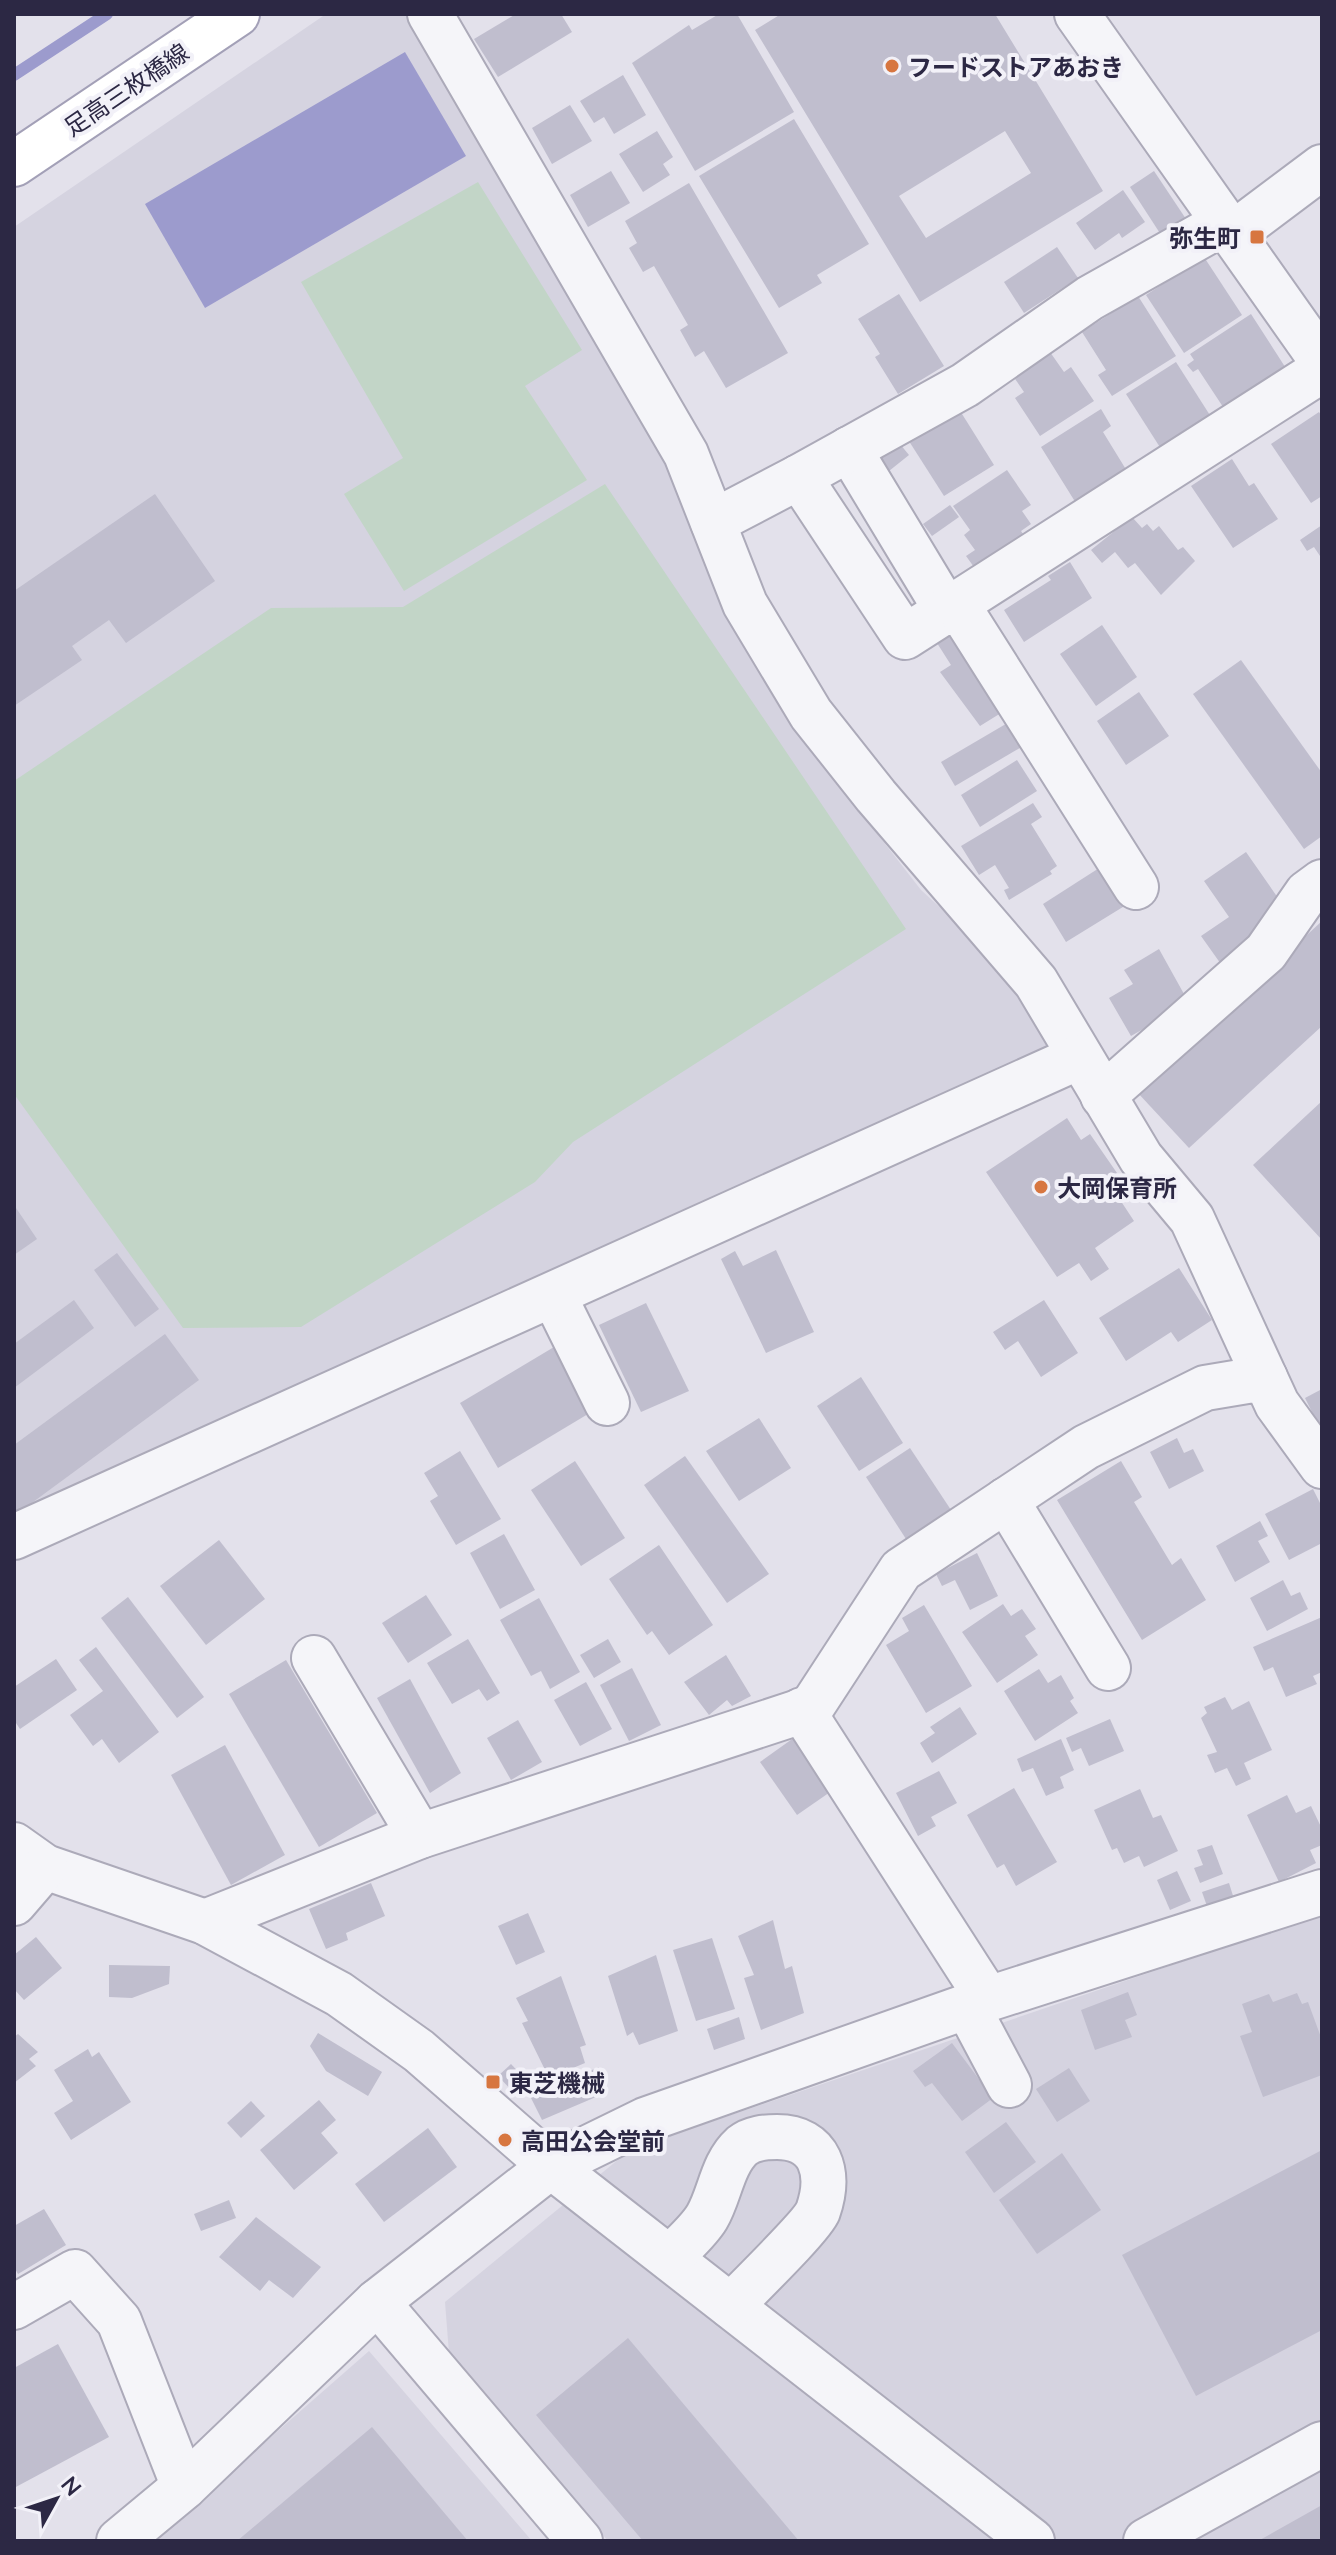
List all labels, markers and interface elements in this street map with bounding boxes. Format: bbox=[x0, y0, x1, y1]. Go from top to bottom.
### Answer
street label: 足高三枚橋線 bbox=[58, 37, 194, 141]
place label: フードストアあおき bbox=[908, 52, 1124, 81]
marker: フードストアあおき bbox=[883, 57, 901, 75]
place label: 弥生町 bbox=[1169, 223, 1241, 252]
marker: 弥生町 bbox=[1248, 228, 1266, 246]
place label: 大岡保育所 bbox=[1057, 1173, 1177, 1202]
marker: 大岡保育所 bbox=[1032, 1178, 1050, 1196]
place label: 東芝機械 bbox=[509, 2068, 605, 2097]
marker: 東芝機械 bbox=[484, 2073, 502, 2091]
place label: 高田公会堂前 bbox=[521, 2126, 665, 2155]
marker: 高田公会堂前 bbox=[496, 2131, 514, 2149]
north arrow bbox=[16, 2459, 96, 2539]
text: N bbox=[56, 2471, 87, 2501]

